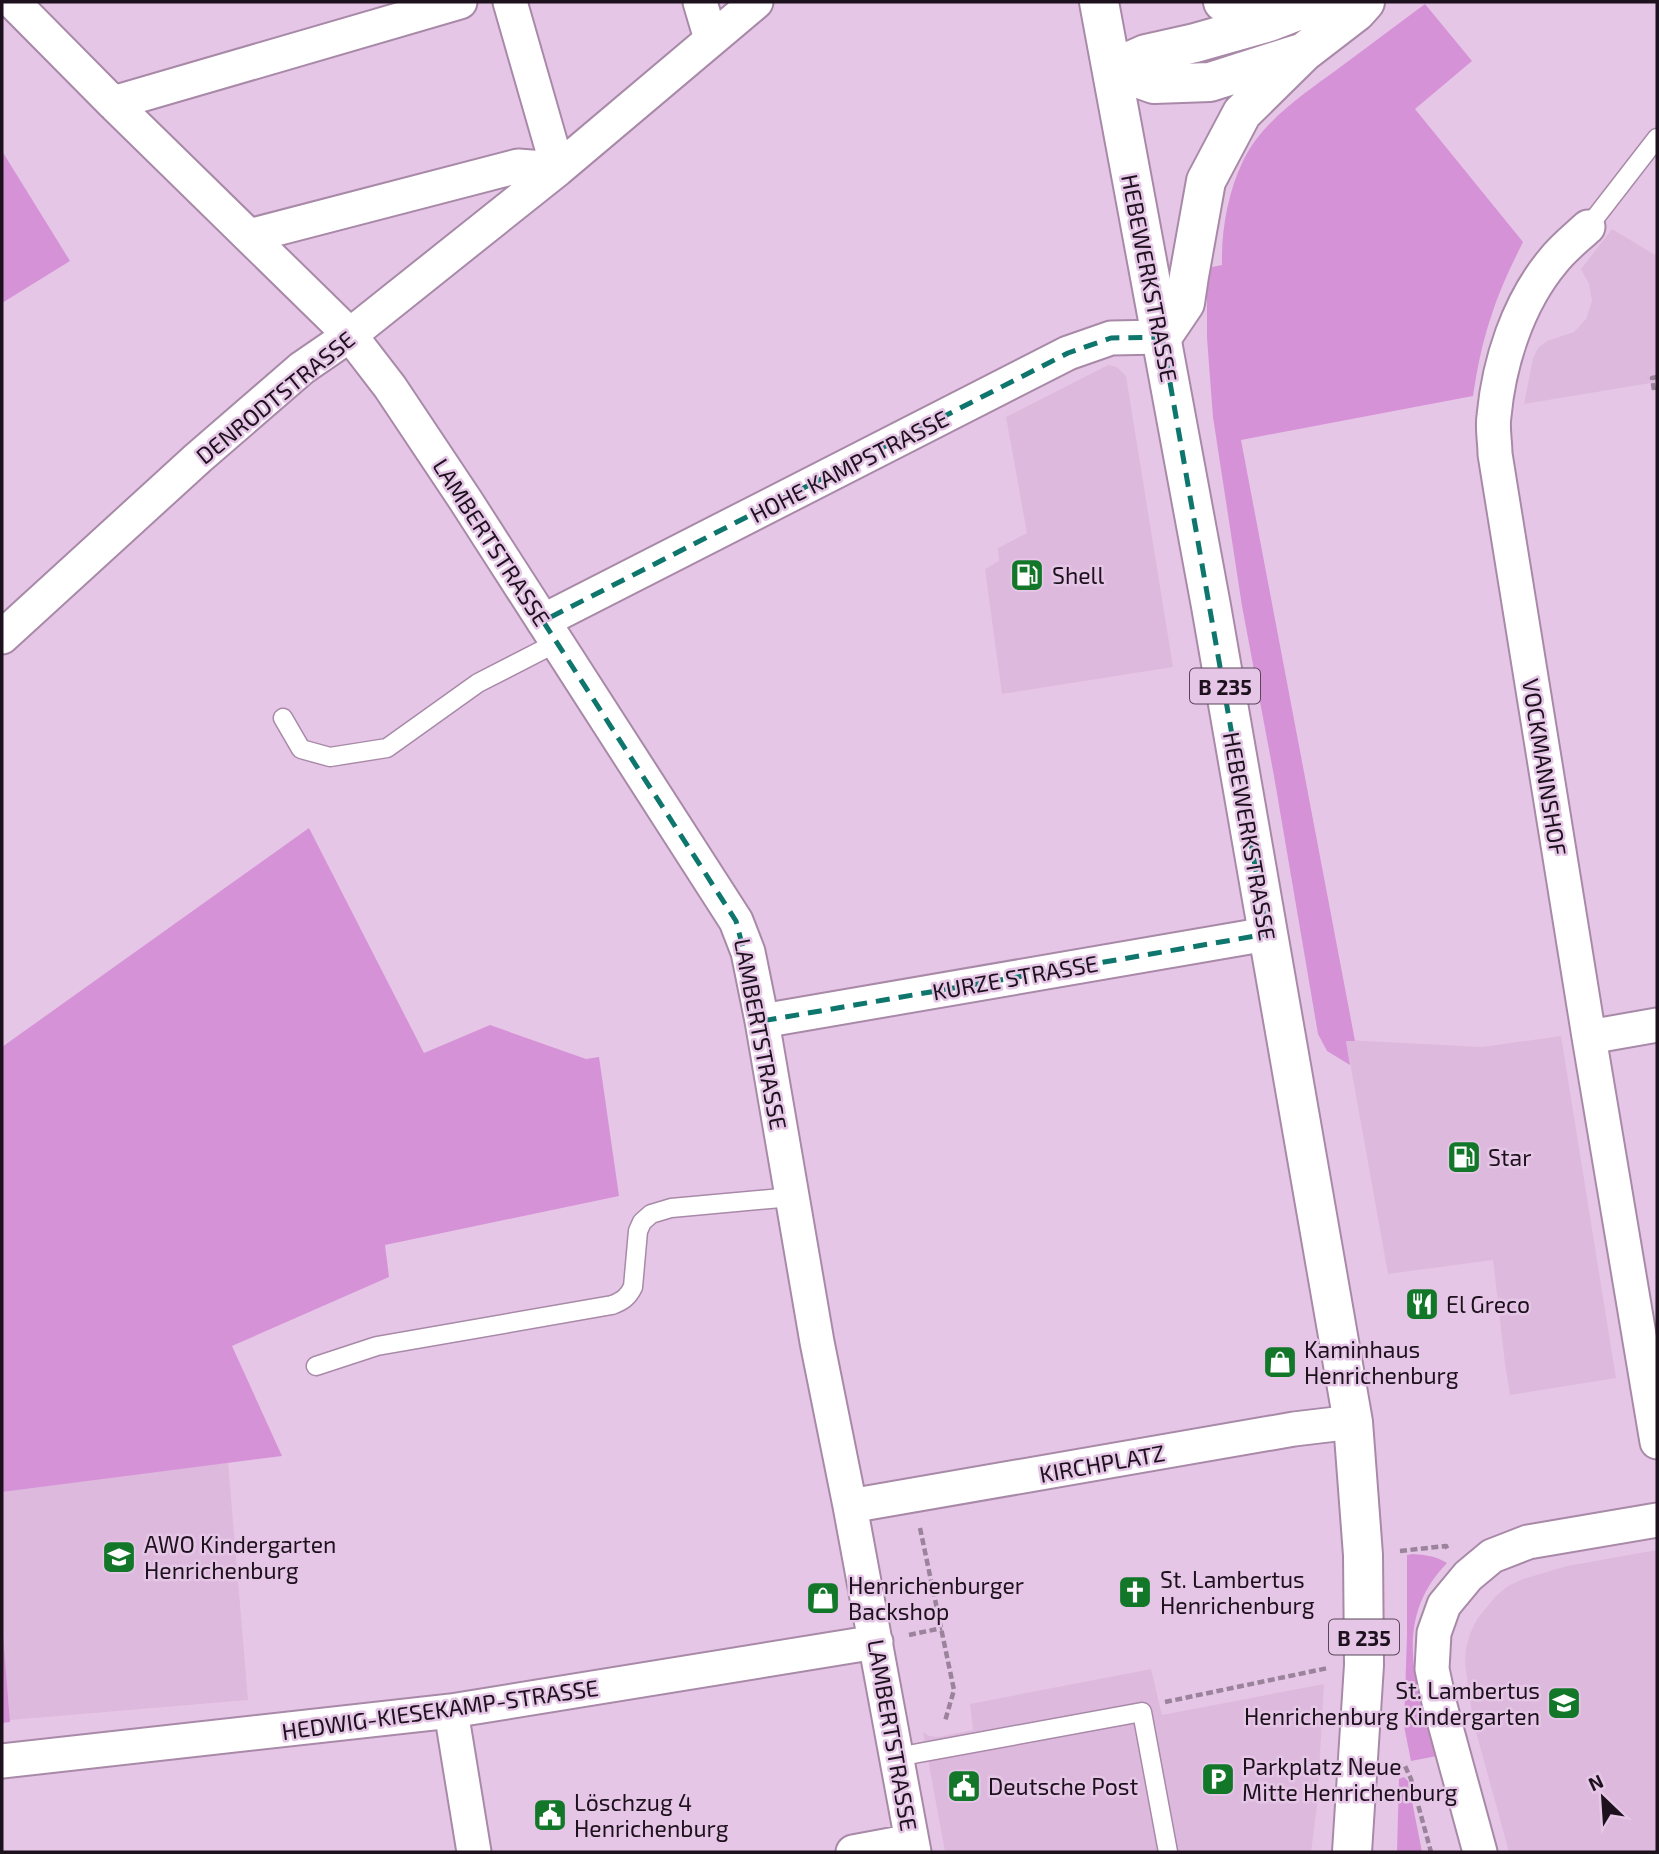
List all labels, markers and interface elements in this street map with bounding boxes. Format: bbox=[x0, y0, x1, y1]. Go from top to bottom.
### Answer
street label: HEBEWERKSTRASSE bbox=[1116, 172, 1184, 384]
street label: DENRODTSTRASSE bbox=[190, 325, 360, 469]
street label: HOHE KAMPSTRASSE bbox=[745, 404, 953, 528]
street label: LAMBERTSTRASSE bbox=[427, 453, 557, 631]
fuel station icon: Shell bbox=[1008, 556, 1046, 594]
place label: Shell bbox=[1052, 561, 1104, 589]
road number: B 235 bbox=[1190, 668, 1260, 704]
street label: VOCKMANNSHOF bbox=[1517, 676, 1573, 858]
street label: HEBEWERKSTRASSE bbox=[1218, 729, 1282, 943]
street label: LAMBERTSTRASSE bbox=[729, 936, 793, 1132]
street label: KURZE STRASSE bbox=[930, 949, 1100, 1005]
fuel station icon: Star bbox=[1445, 1138, 1483, 1176]
place label: Star bbox=[1488, 1143, 1531, 1171]
restaurant icon: El Greco bbox=[1403, 1285, 1441, 1323]
place label: El Greco bbox=[1446, 1290, 1530, 1318]
place label: Kaminhaus Henrichenburg bbox=[1304, 1335, 1459, 1389]
shop icon: Kaminhaus Henrichenburg bbox=[1261, 1343, 1299, 1381]
street label: KIRCHPLATZ bbox=[1037, 1438, 1167, 1488]
place label: AWO Kindergarten Henrichenburg bbox=[144, 1530, 336, 1584]
school or university icon: AWO Kindergarten Henrichenburg bbox=[100, 1538, 138, 1576]
place label: St. Lambertus Henrichenburg bbox=[1160, 1565, 1315, 1619]
place label: Henrichenburger Backshop bbox=[848, 1571, 1024, 1625]
church icon: St. Lambertus Henrichenburg bbox=[1116, 1573, 1154, 1611]
shop icon: Henrichenburger Backshop bbox=[804, 1579, 842, 1617]
road number: B 235 bbox=[1329, 1620, 1399, 1654]
street label: LAMBERTSTRASSE bbox=[862, 1637, 924, 1833]
street label: HEDWIG-KIESEKAMP-STRASSE bbox=[280, 1673, 600, 1745]
place label: St. Lambertus Henrichenburg Kindergarten bbox=[1244, 1676, 1540, 1730]
school or university icon: St. Lambertus Henrichenburg Kindergarten bbox=[1545, 1684, 1583, 1722]
place label: Parkplatz Neue Mitte Henrichenburg bbox=[1242, 1752, 1458, 1806]
parking icon: Parkplatz Neue Mitte Henrichenburg bbox=[1199, 1760, 1237, 1798]
north arrow bbox=[1568, 1763, 1638, 1833]
public building icon: Deutsche Post bbox=[945, 1767, 983, 1805]
text: N bbox=[1585, 1769, 1607, 1795]
place label: Deutsche Post bbox=[988, 1772, 1138, 1800]
place label: Löschzug 4 Henrichenburg bbox=[574, 1788, 729, 1842]
public building icon: Löschzug 4 Henrichenburg bbox=[531, 1796, 569, 1834]

